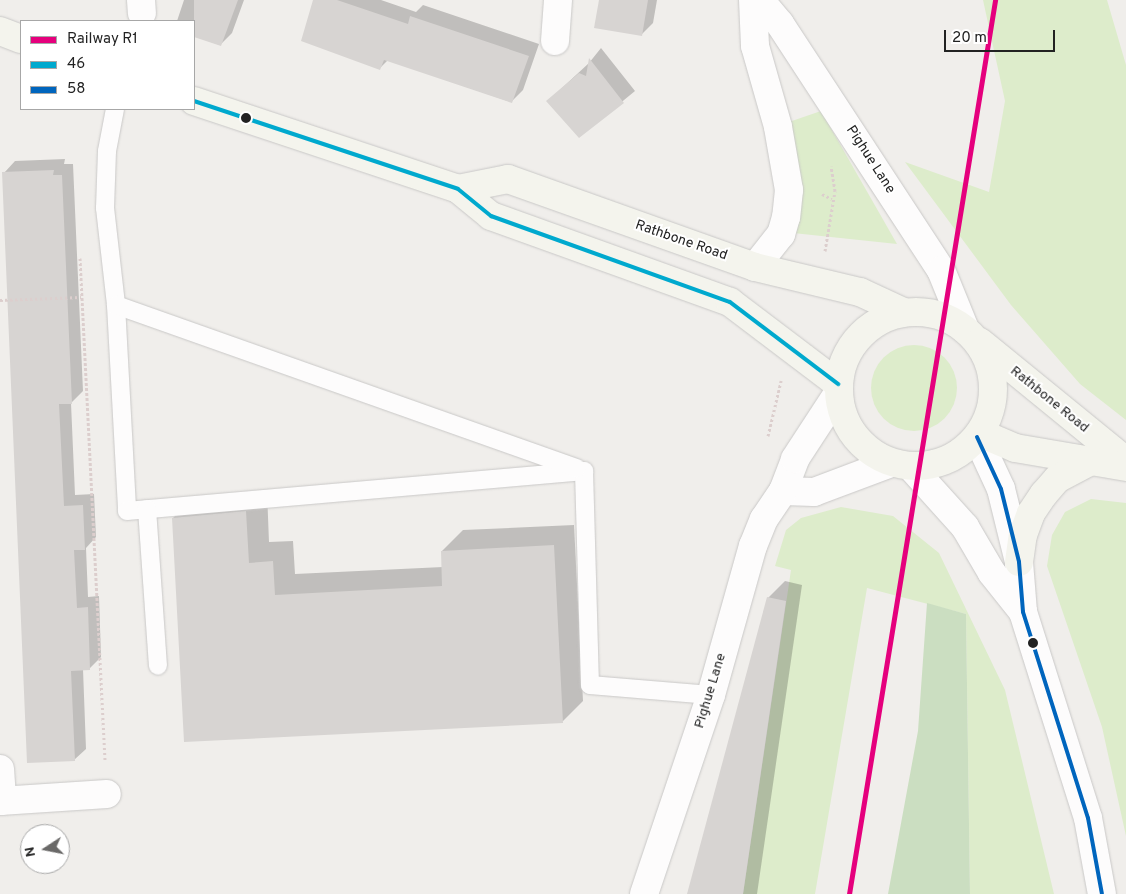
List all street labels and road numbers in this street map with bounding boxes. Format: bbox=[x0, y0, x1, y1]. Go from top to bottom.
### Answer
street label: Pighue Lane bbox=[842, 123, 898, 197]
street label: Rathbone Road bbox=[633, 217, 729, 265]
street label: Rathbone Road bbox=[1006, 363, 1092, 437]
street label: Pighue Lane bbox=[692, 651, 730, 731]

